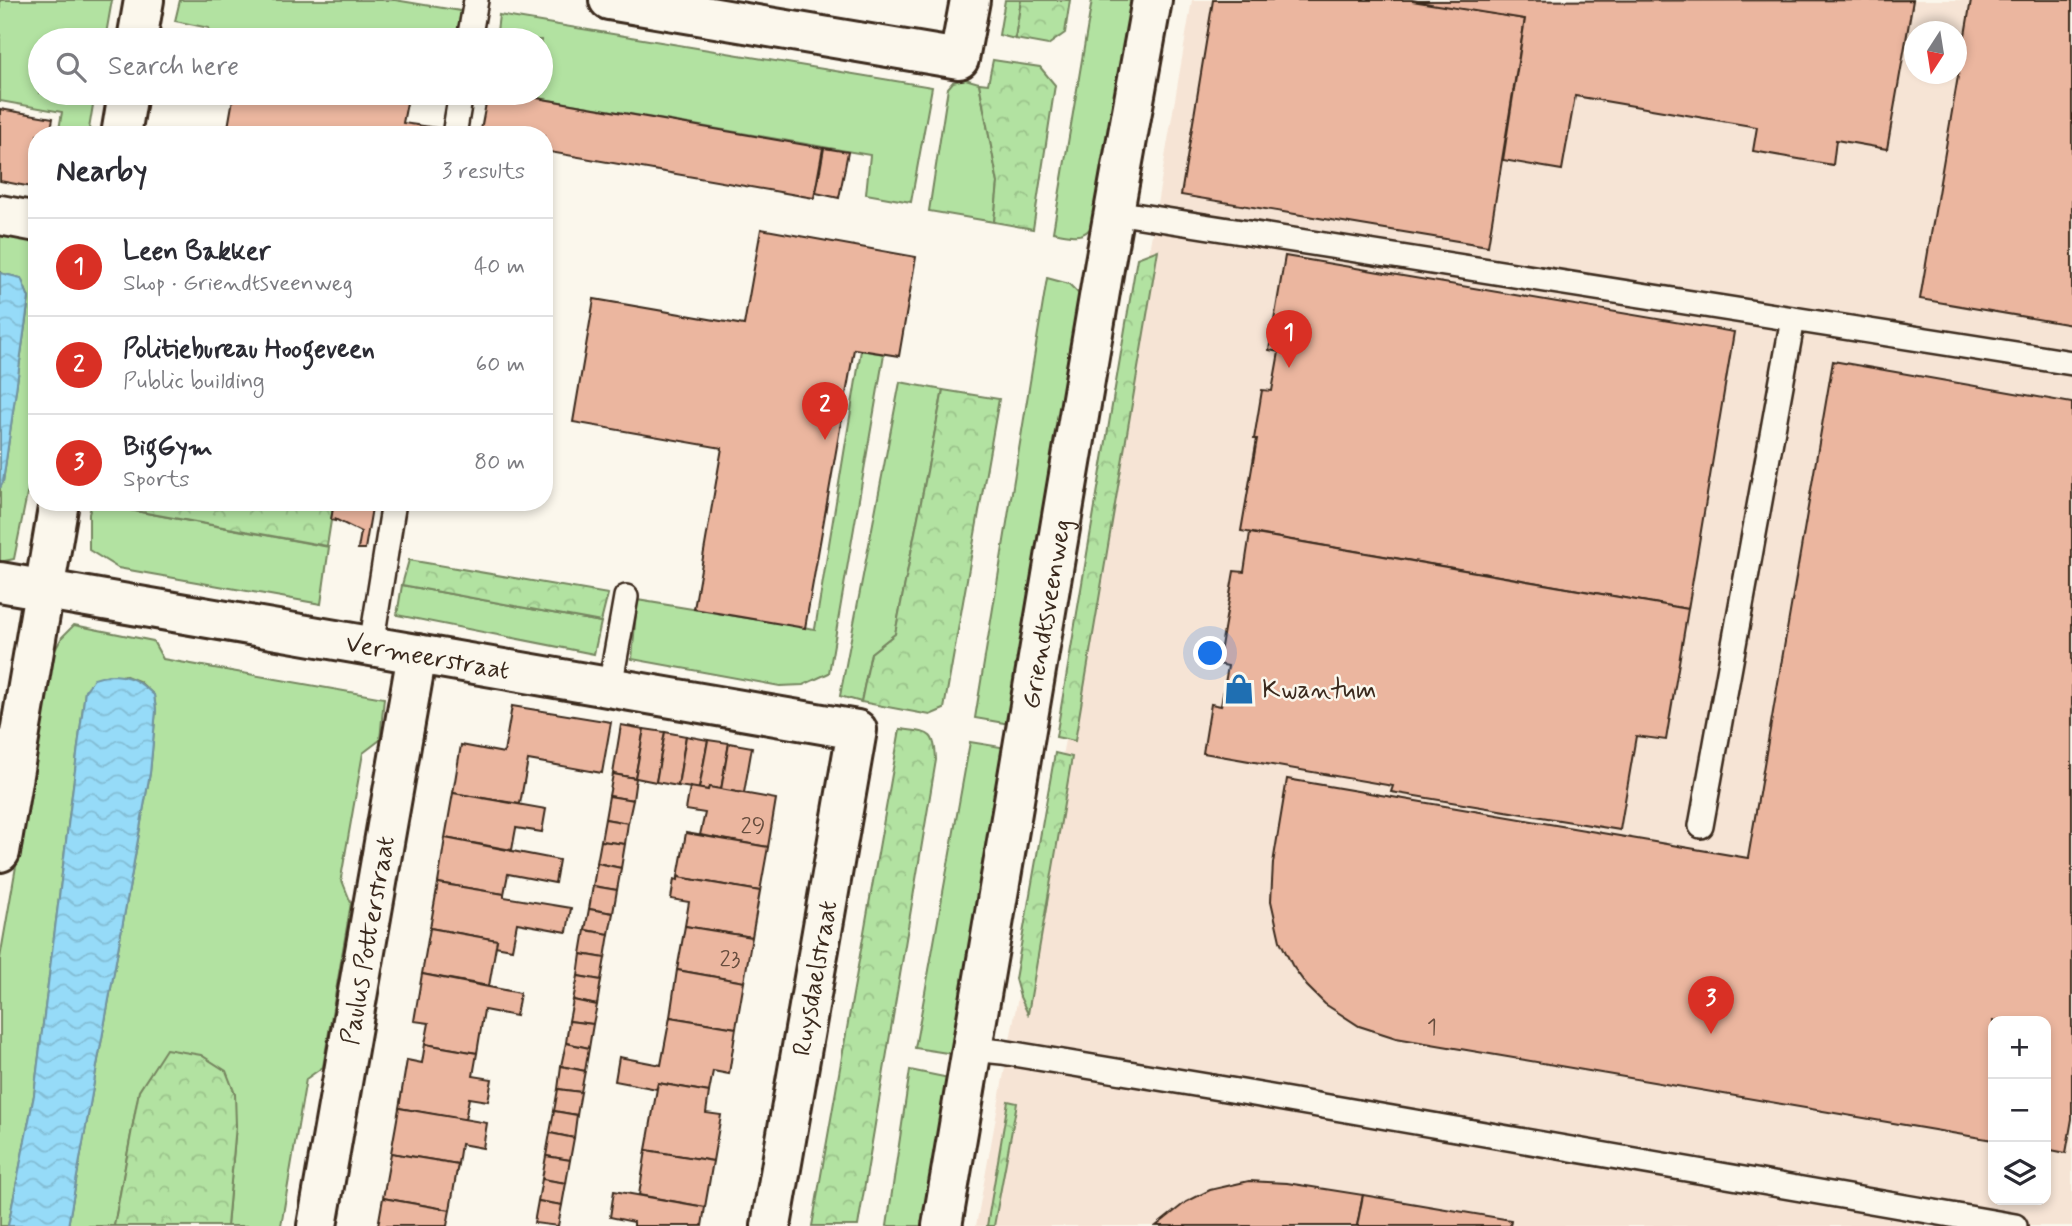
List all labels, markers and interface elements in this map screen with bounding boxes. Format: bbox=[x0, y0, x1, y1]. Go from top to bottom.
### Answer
north arrow bbox=[1904, 21, 1967, 84]
search box bbox=[28, 28, 553, 105]
icon: search bbox=[52, 48, 90, 86]
text: Search here bbox=[108, 50, 239, 84]
text: Nearby bbox=[56, 152, 147, 191]
text: 3 results bbox=[442, 157, 525, 187]
text: Leen Bakker bbox=[123, 235, 271, 269]
text: 1 bbox=[74, 252, 84, 282]
text: 40 m bbox=[474, 252, 525, 282]
text: Shop · Griendtsveenweg bbox=[123, 269, 353, 299]
pin: 1 bbox=[1266, 310, 1312, 368]
text: Politiebureau Hoogeveen bbox=[123, 333, 375, 367]
text: 2 bbox=[73, 350, 85, 380]
text: 60 m bbox=[476, 350, 525, 380]
text: Public building bbox=[123, 367, 265, 397]
pin: 2 bbox=[802, 382, 848, 440]
text: BigGym bbox=[123, 431, 213, 465]
text: 3 bbox=[74, 448, 84, 478]
text: 80 m bbox=[474, 448, 525, 478]
text: Sports bbox=[123, 465, 190, 495]
street label: Griendtsveenweg bbox=[1015, 517, 1080, 712]
street label: Vermeerstraat bbox=[343, 627, 512, 689]
your location bbox=[1193, 636, 1227, 670]
shop icon: Kwantum bbox=[1222, 672, 1256, 706]
place label: Kwantum bbox=[1262, 674, 1377, 708]
house number: 29 bbox=[741, 812, 765, 842]
street label: Paulus Potterstraat bbox=[334, 834, 404, 1048]
street label: Ruysdaelstraat bbox=[786, 898, 846, 1059]
house number: 23 bbox=[720, 945, 741, 975]
pin: 3 bbox=[1688, 976, 1734, 1034]
house number: 1 bbox=[1427, 1013, 1437, 1043]
map controls bbox=[1988, 1016, 2051, 1205]
button: + bbox=[1988, 1016, 2051, 1079]
button: − bbox=[1988, 1079, 2051, 1142]
button: layers bbox=[1988, 1142, 2051, 1205]

